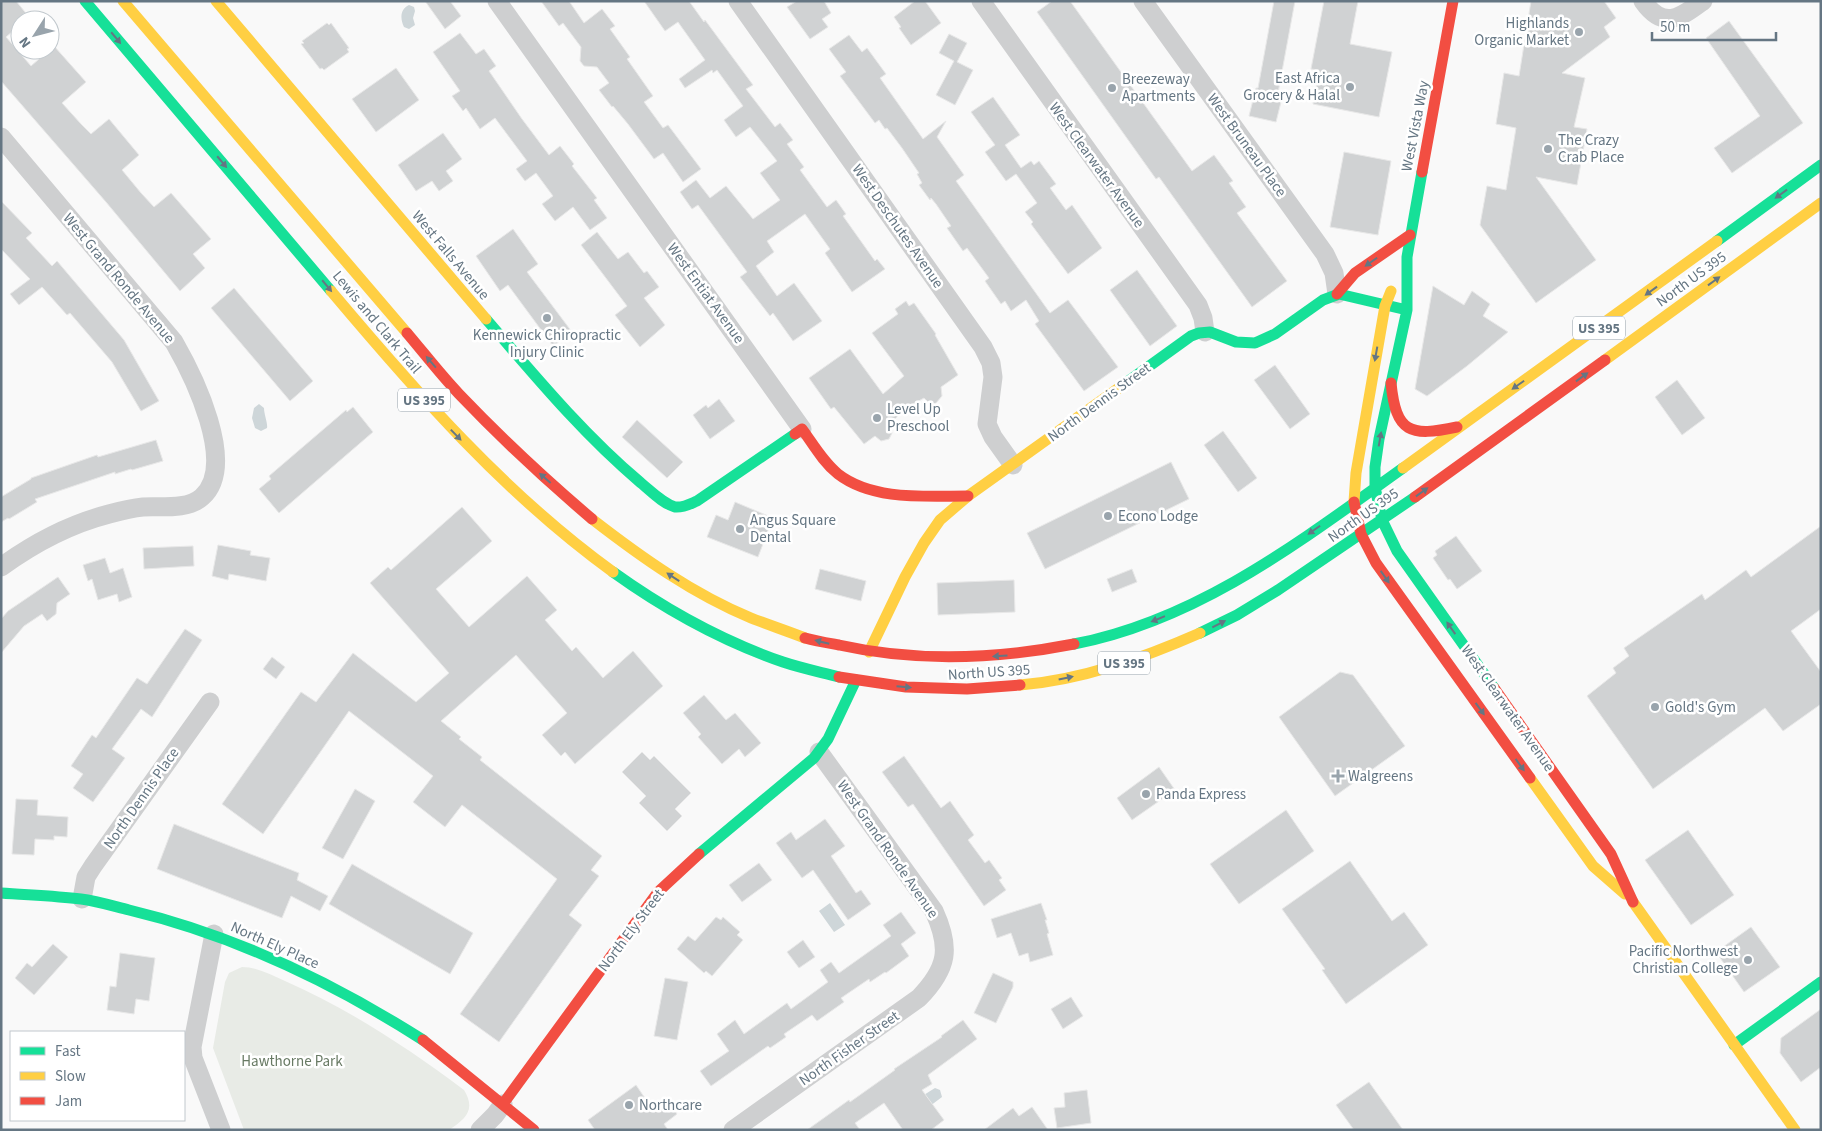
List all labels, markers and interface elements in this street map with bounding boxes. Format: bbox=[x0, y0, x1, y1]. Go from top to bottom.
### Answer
north arrow bbox=[10, 10, 60, 60]
scale bar bbox=[1652, 10, 1776, 42]
place label: Highlands Organic Market bbox=[1474, 13, 1569, 51]
text: 50 m bbox=[1660, 17, 1690, 38]
marker: Highlands Organic Market bbox=[1573, 26, 1585, 38]
text: N bbox=[14, 32, 36, 52]
one-way arrow bbox=[111, 32, 122, 45]
place label: East Africa Grocery & Halal bbox=[1243, 68, 1340, 106]
place label: Breezeway Apartments bbox=[1122, 69, 1195, 107]
street label: West Vista Way bbox=[1396, 79, 1435, 173]
marker: East Africa Grocery & Halal bbox=[1344, 81, 1356, 93]
marker: Breezeway Apartments bbox=[1106, 82, 1118, 94]
street label: West Bruneau Place bbox=[1202, 89, 1291, 201]
street label: West Clearwater Avenue bbox=[1044, 98, 1149, 232]
place label: The Crazy Crab Place bbox=[1558, 130, 1624, 168]
marker: The Crazy Crab Place bbox=[1542, 143, 1554, 155]
one-way arrow bbox=[216, 156, 227, 169]
street label: West Deschutes Avenue bbox=[847, 160, 948, 293]
one-way arrow bbox=[1775, 189, 1788, 199]
street label: West Falls Avenue bbox=[407, 206, 494, 305]
street label: West Grand Ronde Avenue bbox=[58, 209, 179, 348]
street label: West Entiat Avenue bbox=[662, 239, 749, 348]
street label: North US 395 bbox=[1652, 247, 1731, 312]
one-way arrow bbox=[1364, 257, 1378, 267]
street label: Lewis and Clark Trail bbox=[327, 266, 426, 378]
one-way arrow bbox=[1707, 276, 1721, 286]
one-way arrow bbox=[321, 280, 332, 292]
one-way arrow bbox=[1645, 285, 1658, 296]
marker: Kennewick Chiropractic Injury Clinic bbox=[541, 312, 553, 324]
road number: US 395 bbox=[1573, 316, 1625, 339]
place label: Kennewick Chiropractic Injury Clinic bbox=[473, 325, 621, 363]
one-way arrow bbox=[1372, 346, 1380, 362]
one-way arrow bbox=[426, 356, 437, 369]
street label: North Dennis Street bbox=[1043, 358, 1155, 447]
one-way arrow bbox=[1575, 372, 1589, 382]
one-way arrow bbox=[1512, 380, 1525, 390]
road number: US 395 bbox=[398, 388, 450, 412]
place label: Level Up Preschool bbox=[887, 399, 950, 437]
marker: Level Up Preschool bbox=[871, 412, 883, 424]
one-way arrow bbox=[450, 429, 462, 441]
one-way arrow bbox=[1376, 430, 1384, 446]
one-way arrow bbox=[539, 472, 551, 484]
street label: North US 395 bbox=[1324, 483, 1403, 548]
one-way arrow bbox=[1415, 487, 1429, 497]
place label: Econo Lodge bbox=[1118, 506, 1198, 527]
place label: Angus Square Dental bbox=[750, 510, 836, 548]
marker: Econo Lodge bbox=[1102, 510, 1114, 522]
marker: Angus Square Dental bbox=[734, 523, 746, 535]
one-way arrow bbox=[1307, 525, 1321, 535]
one-way arrow bbox=[1380, 570, 1390, 584]
one-way arrow bbox=[667, 572, 680, 582]
one-way arrow bbox=[1151, 615, 1165, 623]
one-way arrow bbox=[1212, 620, 1226, 628]
one-way arrow bbox=[1446, 621, 1456, 635]
one-way arrow bbox=[814, 637, 829, 645]
street label: West Clearwater Avenue bbox=[1456, 641, 1559, 776]
road number: US 395 bbox=[1098, 651, 1150, 674]
one-way arrow bbox=[992, 652, 1008, 660]
street label: North US 395 bbox=[947, 659, 1031, 686]
one-way arrow bbox=[1058, 674, 1073, 682]
one-way arrow bbox=[897, 683, 913, 691]
place label: Gold's Gym bbox=[1665, 697, 1736, 718]
marker: Gold's Gym bbox=[1649, 701, 1661, 713]
one-way arrow bbox=[1475, 702, 1485, 716]
street label: North Dennis Place bbox=[99, 743, 184, 853]
one-way arrow bbox=[1515, 758, 1525, 772]
place label: Walgreens bbox=[1348, 766, 1413, 787]
marker: Walgreens bbox=[1332, 770, 1344, 782]
street label: West Grand Ronde Avenue bbox=[832, 776, 943, 923]
place label: Panda Express bbox=[1156, 784, 1246, 805]
marker: Panda Express bbox=[1140, 788, 1152, 800]
street label: North Ely Street bbox=[593, 885, 669, 976]
street label: North Ely Place bbox=[227, 917, 322, 974]
place label: Pacific Northwest Christian College bbox=[1629, 941, 1738, 979]
marker: Pacific Northwest Christian College bbox=[1742, 954, 1754, 966]
street label: North Fisher Street bbox=[795, 1006, 904, 1091]
legend bbox=[10, 1031, 185, 1121]
text: Fast bbox=[55, 1041, 81, 1062]
park label: Hawthorne Park bbox=[241, 1051, 343, 1072]
text: Slow bbox=[55, 1066, 86, 1087]
text: Jam bbox=[55, 1091, 82, 1112]
place label: Northcare bbox=[639, 1095, 702, 1116]
marker: Northcare bbox=[623, 1099, 635, 1111]

